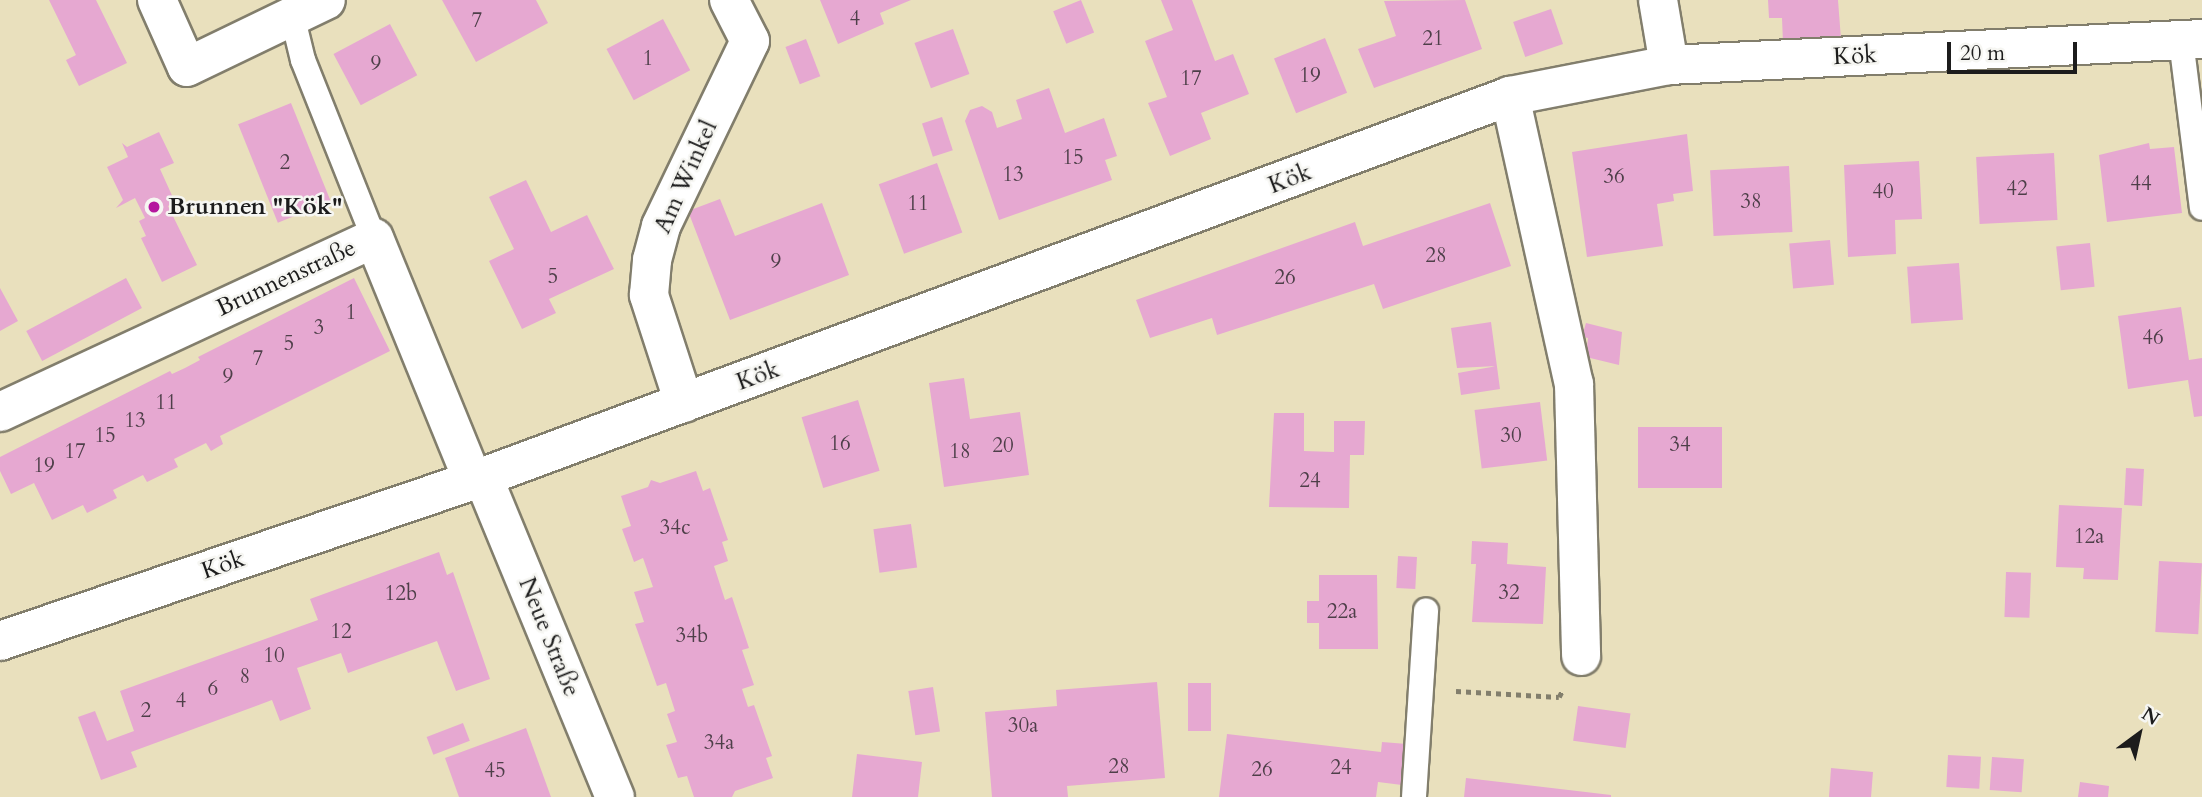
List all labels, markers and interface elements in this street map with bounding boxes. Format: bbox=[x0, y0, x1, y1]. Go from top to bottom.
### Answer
house number: 4 bbox=[850, 6, 860, 32]
house number: 7 bbox=[472, 8, 482, 34]
house number: 21 bbox=[1422, 26, 1444, 52]
scale bar bbox=[1950, 28, 2080, 72]
text: 20 m bbox=[1960, 39, 2005, 68]
street label: Kök bbox=[1832, 40, 1878, 72]
house number: 1 bbox=[643, 46, 653, 72]
house number: 9 bbox=[371, 51, 381, 77]
house number: 19 bbox=[1299, 63, 1321, 89]
house number: 17 bbox=[1180, 66, 1202, 92]
street label: Am Winkel bbox=[648, 116, 724, 238]
house number: 15 bbox=[1062, 145, 1084, 171]
house number: 2 bbox=[280, 150, 290, 176]
street label: Kök bbox=[1264, 158, 1316, 200]
house number: 13 bbox=[1002, 162, 1024, 188]
house number: 36 bbox=[1603, 164, 1625, 190]
house number: 44 bbox=[2130, 171, 2152, 197]
house number: 42 bbox=[2006, 176, 2028, 202]
house number: 40 bbox=[1872, 179, 1894, 205]
house number: 38 bbox=[1740, 189, 1762, 215]
house number: 11 bbox=[907, 191, 929, 217]
place label: Brunnen "Kök" bbox=[168, 193, 343, 221]
marker: Brunnen "Kök" bbox=[146, 199, 162, 215]
street label: Brunnenstraße bbox=[212, 233, 360, 323]
house number: 28 bbox=[1425, 243, 1447, 269]
house number: 9 bbox=[771, 249, 781, 275]
house number: 5 bbox=[548, 264, 558, 290]
house number: 26 bbox=[1274, 265, 1296, 291]
house number: 1 bbox=[346, 300, 356, 326]
house number: 3 bbox=[314, 315, 324, 341]
house number: 46 bbox=[2142, 325, 2164, 351]
house number: 5 bbox=[284, 331, 294, 357]
house number: 7 bbox=[253, 346, 263, 372]
street label: Kök bbox=[733, 355, 783, 397]
house number: 9 bbox=[223, 364, 233, 390]
house number: 11 bbox=[155, 390, 177, 416]
house number: 13 bbox=[124, 408, 146, 434]
house number: 15 bbox=[94, 423, 116, 449]
house number: 30 bbox=[1500, 423, 1522, 449]
house number: 16 bbox=[829, 431, 851, 457]
house number: 34 bbox=[1669, 432, 1691, 458]
house number: 20 bbox=[992, 433, 1014, 459]
house number: 17 bbox=[64, 439, 86, 465]
house number: 18 bbox=[949, 439, 971, 465]
house number: 19 bbox=[33, 453, 55, 479]
house number: 24 bbox=[1299, 468, 1321, 494]
house number: 34c bbox=[659, 515, 691, 541]
house number: 12a bbox=[2074, 524, 2104, 550]
street label: Kök bbox=[198, 544, 248, 586]
street label: Neue Straße bbox=[512, 573, 586, 701]
house number: 32 bbox=[1498, 580, 1520, 606]
house number: 12b bbox=[385, 581, 417, 607]
house number: 22a bbox=[1327, 599, 1357, 625]
house number: 12 bbox=[330, 619, 352, 645]
house number: 34b bbox=[676, 623, 708, 649]
house number: 10 bbox=[263, 643, 285, 669]
house number: 8 bbox=[240, 664, 250, 690]
house number: 6 bbox=[208, 676, 218, 702]
house number: 4 bbox=[176, 688, 186, 714]
house number: 2 bbox=[141, 698, 151, 724]
north arrow bbox=[2104, 699, 2174, 769]
text: N bbox=[2136, 701, 2164, 732]
house number: 30a bbox=[1008, 713, 1038, 739]
house number: 34a bbox=[704, 730, 734, 756]
house number: 28 bbox=[1108, 754, 1130, 780]
house number: 24 bbox=[1330, 755, 1352, 781]
house number: 26 bbox=[1251, 757, 1273, 783]
house number: 45 bbox=[484, 758, 506, 784]

